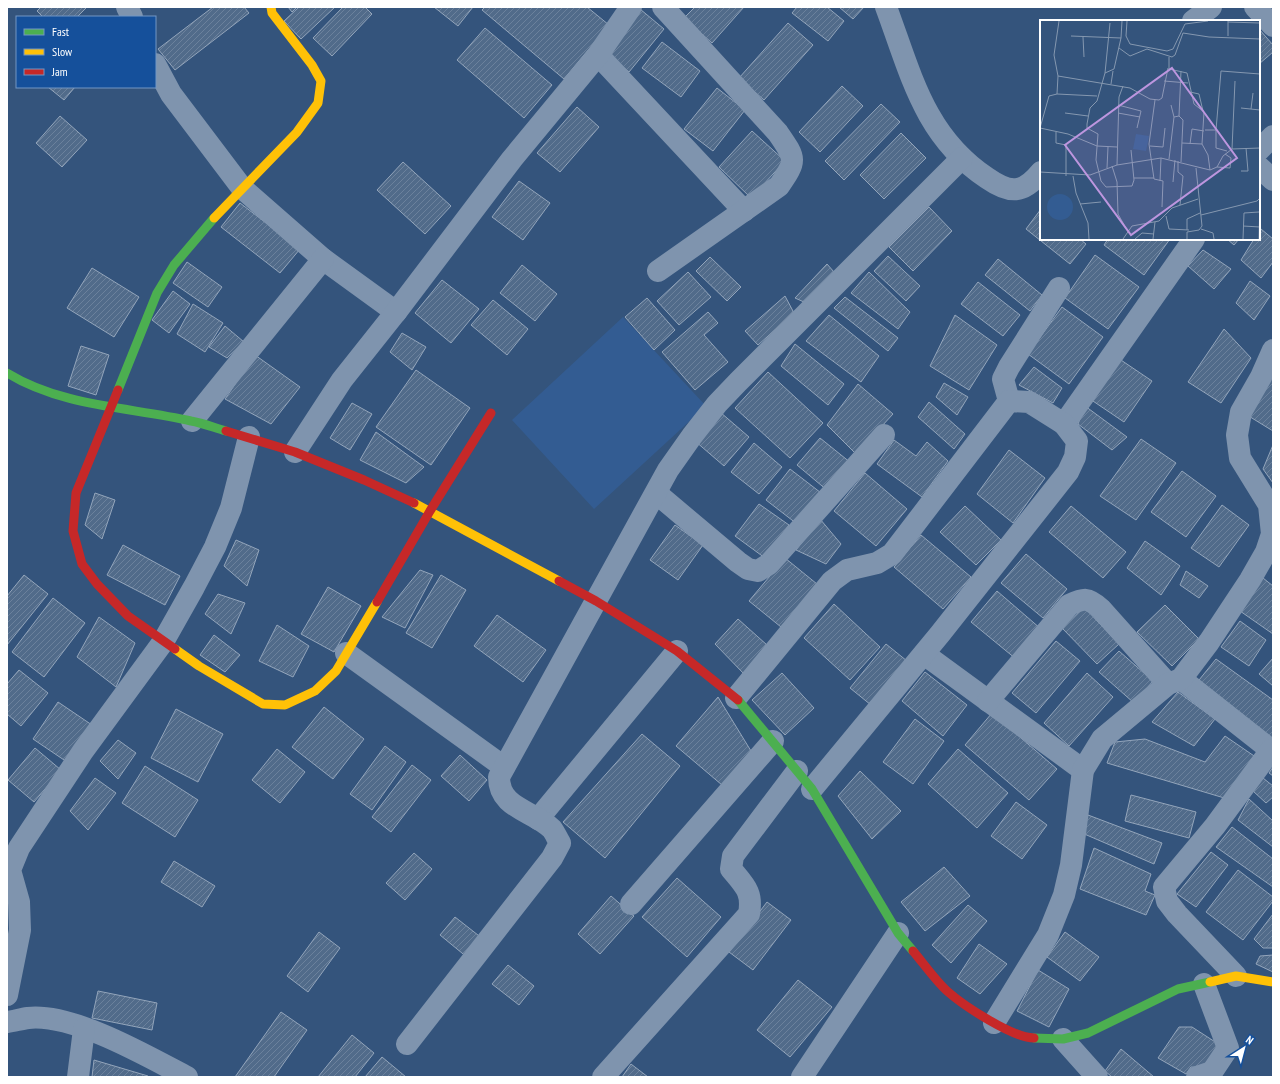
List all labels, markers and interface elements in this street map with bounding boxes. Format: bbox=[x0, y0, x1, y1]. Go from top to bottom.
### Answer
legend bbox=[16, 16, 156, 88]
inset map bbox=[1040, 20, 1260, 240]
text: Fast bbox=[52, 24, 70, 39]
text: Slow bbox=[52, 44, 73, 59]
text: Jam bbox=[51, 64, 68, 79]
north arrow bbox=[1224, 1028, 1264, 1068]
text: N bbox=[1243, 1032, 1256, 1047]

